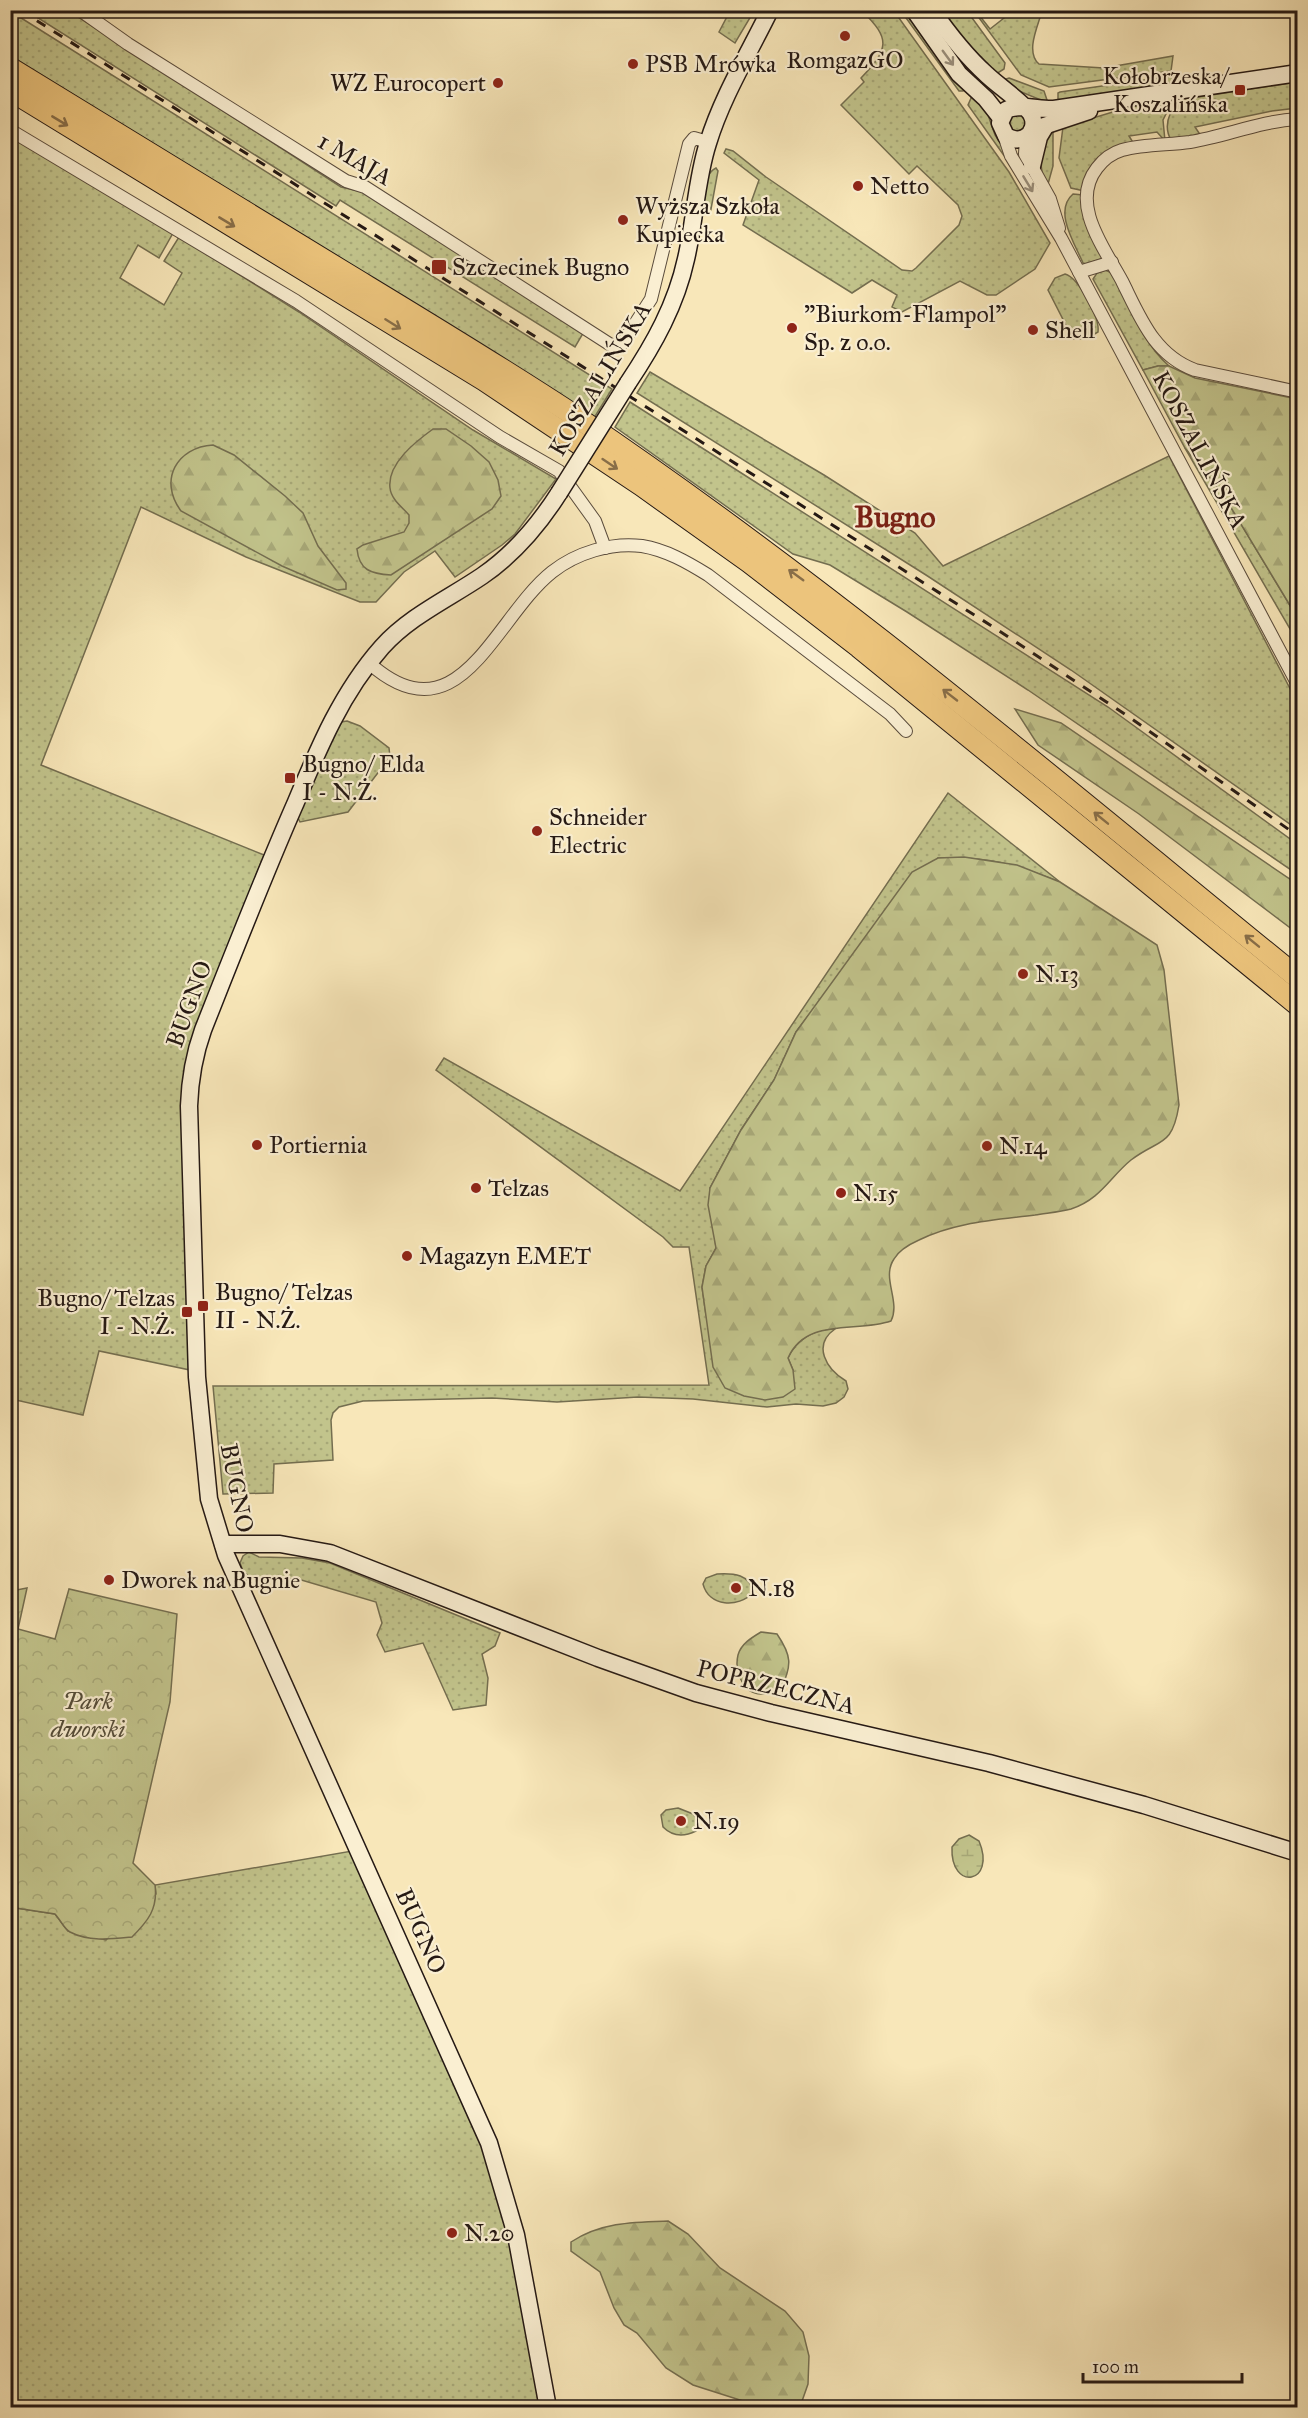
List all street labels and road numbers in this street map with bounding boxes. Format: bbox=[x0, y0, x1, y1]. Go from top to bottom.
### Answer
street label: 1 MAJA bbox=[313, 126, 397, 192]
street label: KOSZALIŃSKA bbox=[542, 296, 658, 462]
street label: KOSZALIŃSKA bbox=[1146, 366, 1254, 534]
street label: BUGNO bbox=[159, 956, 219, 1052]
street label: BUGNO bbox=[214, 1441, 260, 1535]
street label: POPRZECZNA bbox=[694, 1653, 858, 1721]
street label: BUGNO bbox=[389, 1884, 453, 1978]

